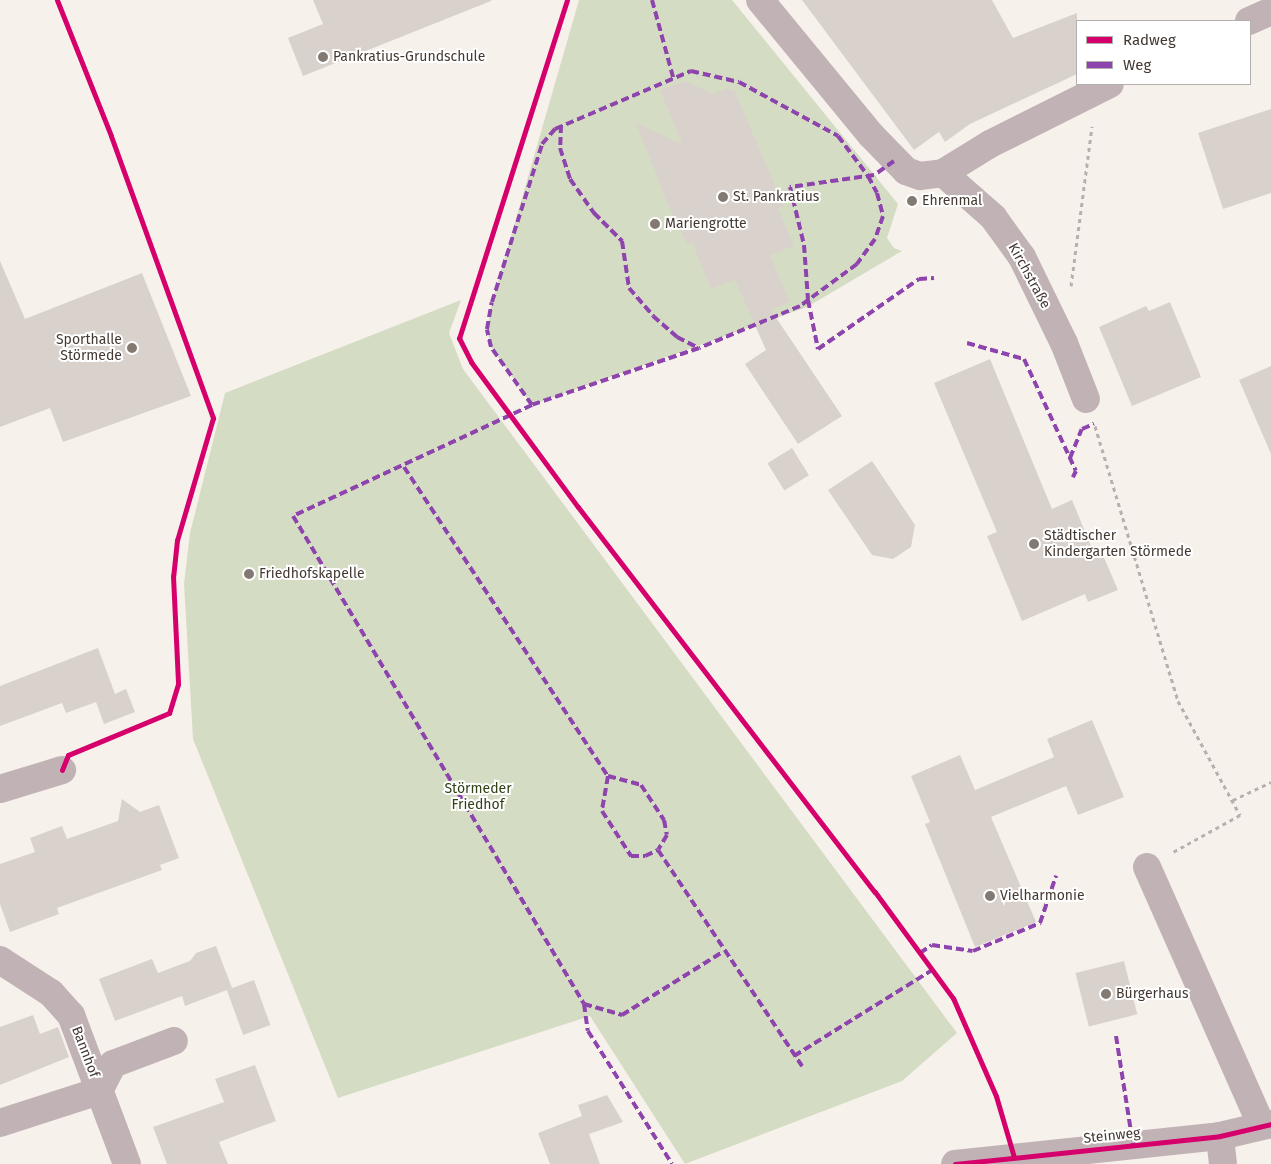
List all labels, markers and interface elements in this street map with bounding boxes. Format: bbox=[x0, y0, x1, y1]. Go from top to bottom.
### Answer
legend bbox=[1076, 20, 1251, 85]
text: Radweg bbox=[1123, 31, 1176, 49]
place label: Pankratius-Grundschule bbox=[333, 49, 485, 65]
marker: Pankratius-Grundschule bbox=[317, 51, 329, 63]
text: Weg bbox=[1123, 56, 1151, 74]
place label: St. Pankratius bbox=[733, 189, 819, 205]
marker: St. Pankratius bbox=[717, 191, 729, 203]
place label: Ehrenmal bbox=[922, 193, 982, 209]
marker: Ehrenmal bbox=[906, 195, 918, 207]
place label: Mariengrotte bbox=[665, 216, 747, 232]
marker: Mariengrotte bbox=[649, 218, 661, 230]
street label: Kirchstraße bbox=[1004, 240, 1054, 312]
place label: Sporthalle Störmede bbox=[56, 332, 122, 364]
marker: Sporthalle Störmede bbox=[126, 342, 138, 354]
place label: Städtischer Kindergarten Störmede bbox=[1044, 528, 1192, 560]
marker: Städtischer Kindergarten Störmede bbox=[1028, 538, 1040, 550]
place label: Friedhofskapelle bbox=[259, 566, 365, 582]
marker: Friedhofskapelle bbox=[243, 568, 255, 580]
park label: Störmeder Friedhof bbox=[444, 781, 512, 814]
place label: Vielharmonie bbox=[1000, 888, 1085, 904]
marker: Vielharmonie bbox=[984, 890, 996, 902]
place label: Bürgerhaus bbox=[1116, 986, 1188, 1002]
marker: Bürgerhaus bbox=[1100, 988, 1112, 1000]
street label: Bannhof bbox=[68, 1024, 102, 1080]
street label: Steinweg bbox=[1083, 1125, 1141, 1147]

